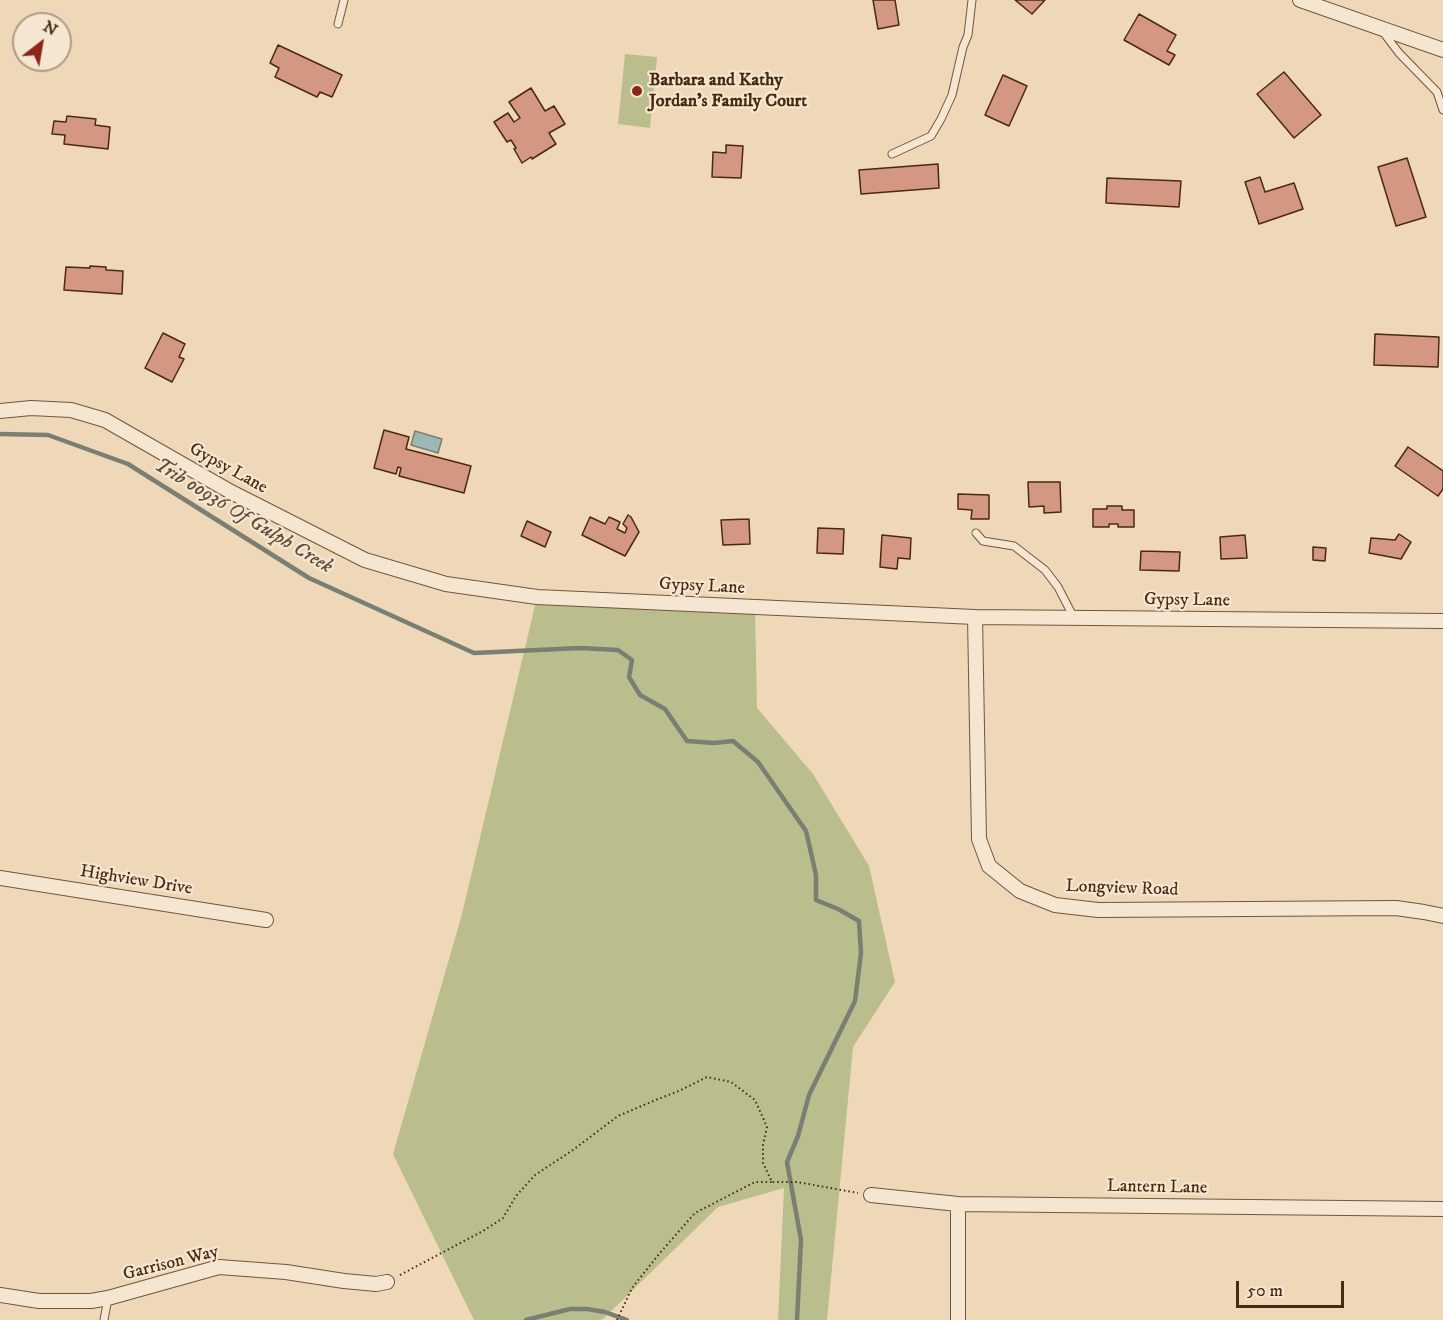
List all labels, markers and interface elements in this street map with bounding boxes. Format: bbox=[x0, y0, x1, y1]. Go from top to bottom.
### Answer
north arrow bbox=[12, 12, 72, 72]
text: N bbox=[39, 16, 61, 40]
place label: Barbara and Kathy Jordan's Family Court bbox=[649, 70, 807, 112]
marker: Barbara and Kathy Jordan's Family Court bbox=[630, 84, 644, 98]
street label: Gypsy Lane bbox=[185, 439, 271, 499]
water label: Trib 00936 Of Gulph Creek bbox=[150, 454, 336, 580]
street label: Gypsy Lane bbox=[658, 574, 746, 600]
street label: Gypsy Lane bbox=[1144, 589, 1230, 613]
street label: Highview Drive bbox=[78, 861, 194, 901]
street label: Longview Road bbox=[1065, 876, 1179, 902]
street label: Lantern Lane bbox=[1107, 1176, 1207, 1200]
street label: Garrison Way bbox=[121, 1242, 221, 1286]
scale bar bbox=[1239, 1269, 1347, 1307]
text: 50 m bbox=[1247, 1280, 1283, 1302]

